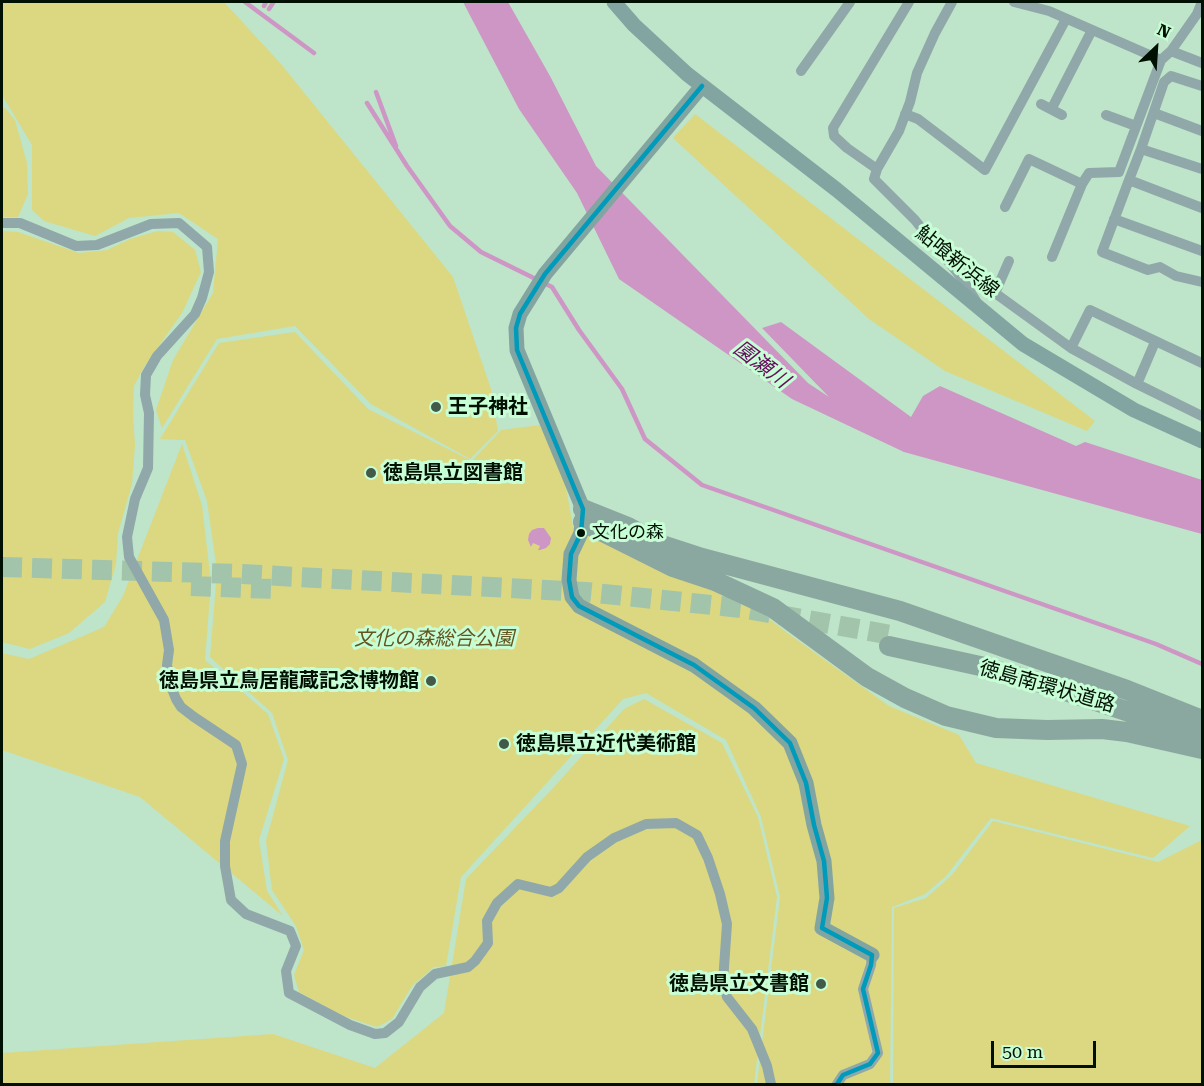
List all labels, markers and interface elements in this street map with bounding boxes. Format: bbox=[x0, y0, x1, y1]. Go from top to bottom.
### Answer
north arrow bbox=[1126, 18, 1186, 78]
text: N bbox=[1154, 20, 1173, 42]
street label: 鮎喰新浜線 bbox=[911, 221, 1003, 303]
water label: 園瀬川 bbox=[728, 336, 794, 394]
place label: 王子神社 bbox=[448, 395, 528, 419]
marker: 王子神社 bbox=[429, 400, 443, 414]
place label: 徳島県立図書館 bbox=[383, 461, 523, 485]
marker: 徳島県立図書館 bbox=[364, 466, 378, 480]
place label: 文化の森 bbox=[592, 522, 664, 544]
marker: 文化の森 bbox=[575, 527, 587, 539]
park label: 文化の森総合公園 bbox=[354, 627, 514, 651]
street label: 徳島南環状道路 bbox=[976, 656, 1118, 718]
place label: 徳島県立鳥居龍蔵記念博物館 bbox=[159, 669, 419, 693]
marker: 徳島県立鳥居龍蔵記念博物館 bbox=[424, 674, 438, 688]
place label: 徳島県立近代美術館 bbox=[516, 732, 696, 756]
marker: 徳島県立近代美術館 bbox=[497, 737, 511, 751]
place label: 徳島県立文書館 bbox=[669, 972, 809, 996]
marker: 徳島県立文書館 bbox=[814, 977, 828, 991]
scale bar bbox=[994, 1029, 1099, 1067]
text: 50 m bbox=[1002, 1041, 1043, 1062]

